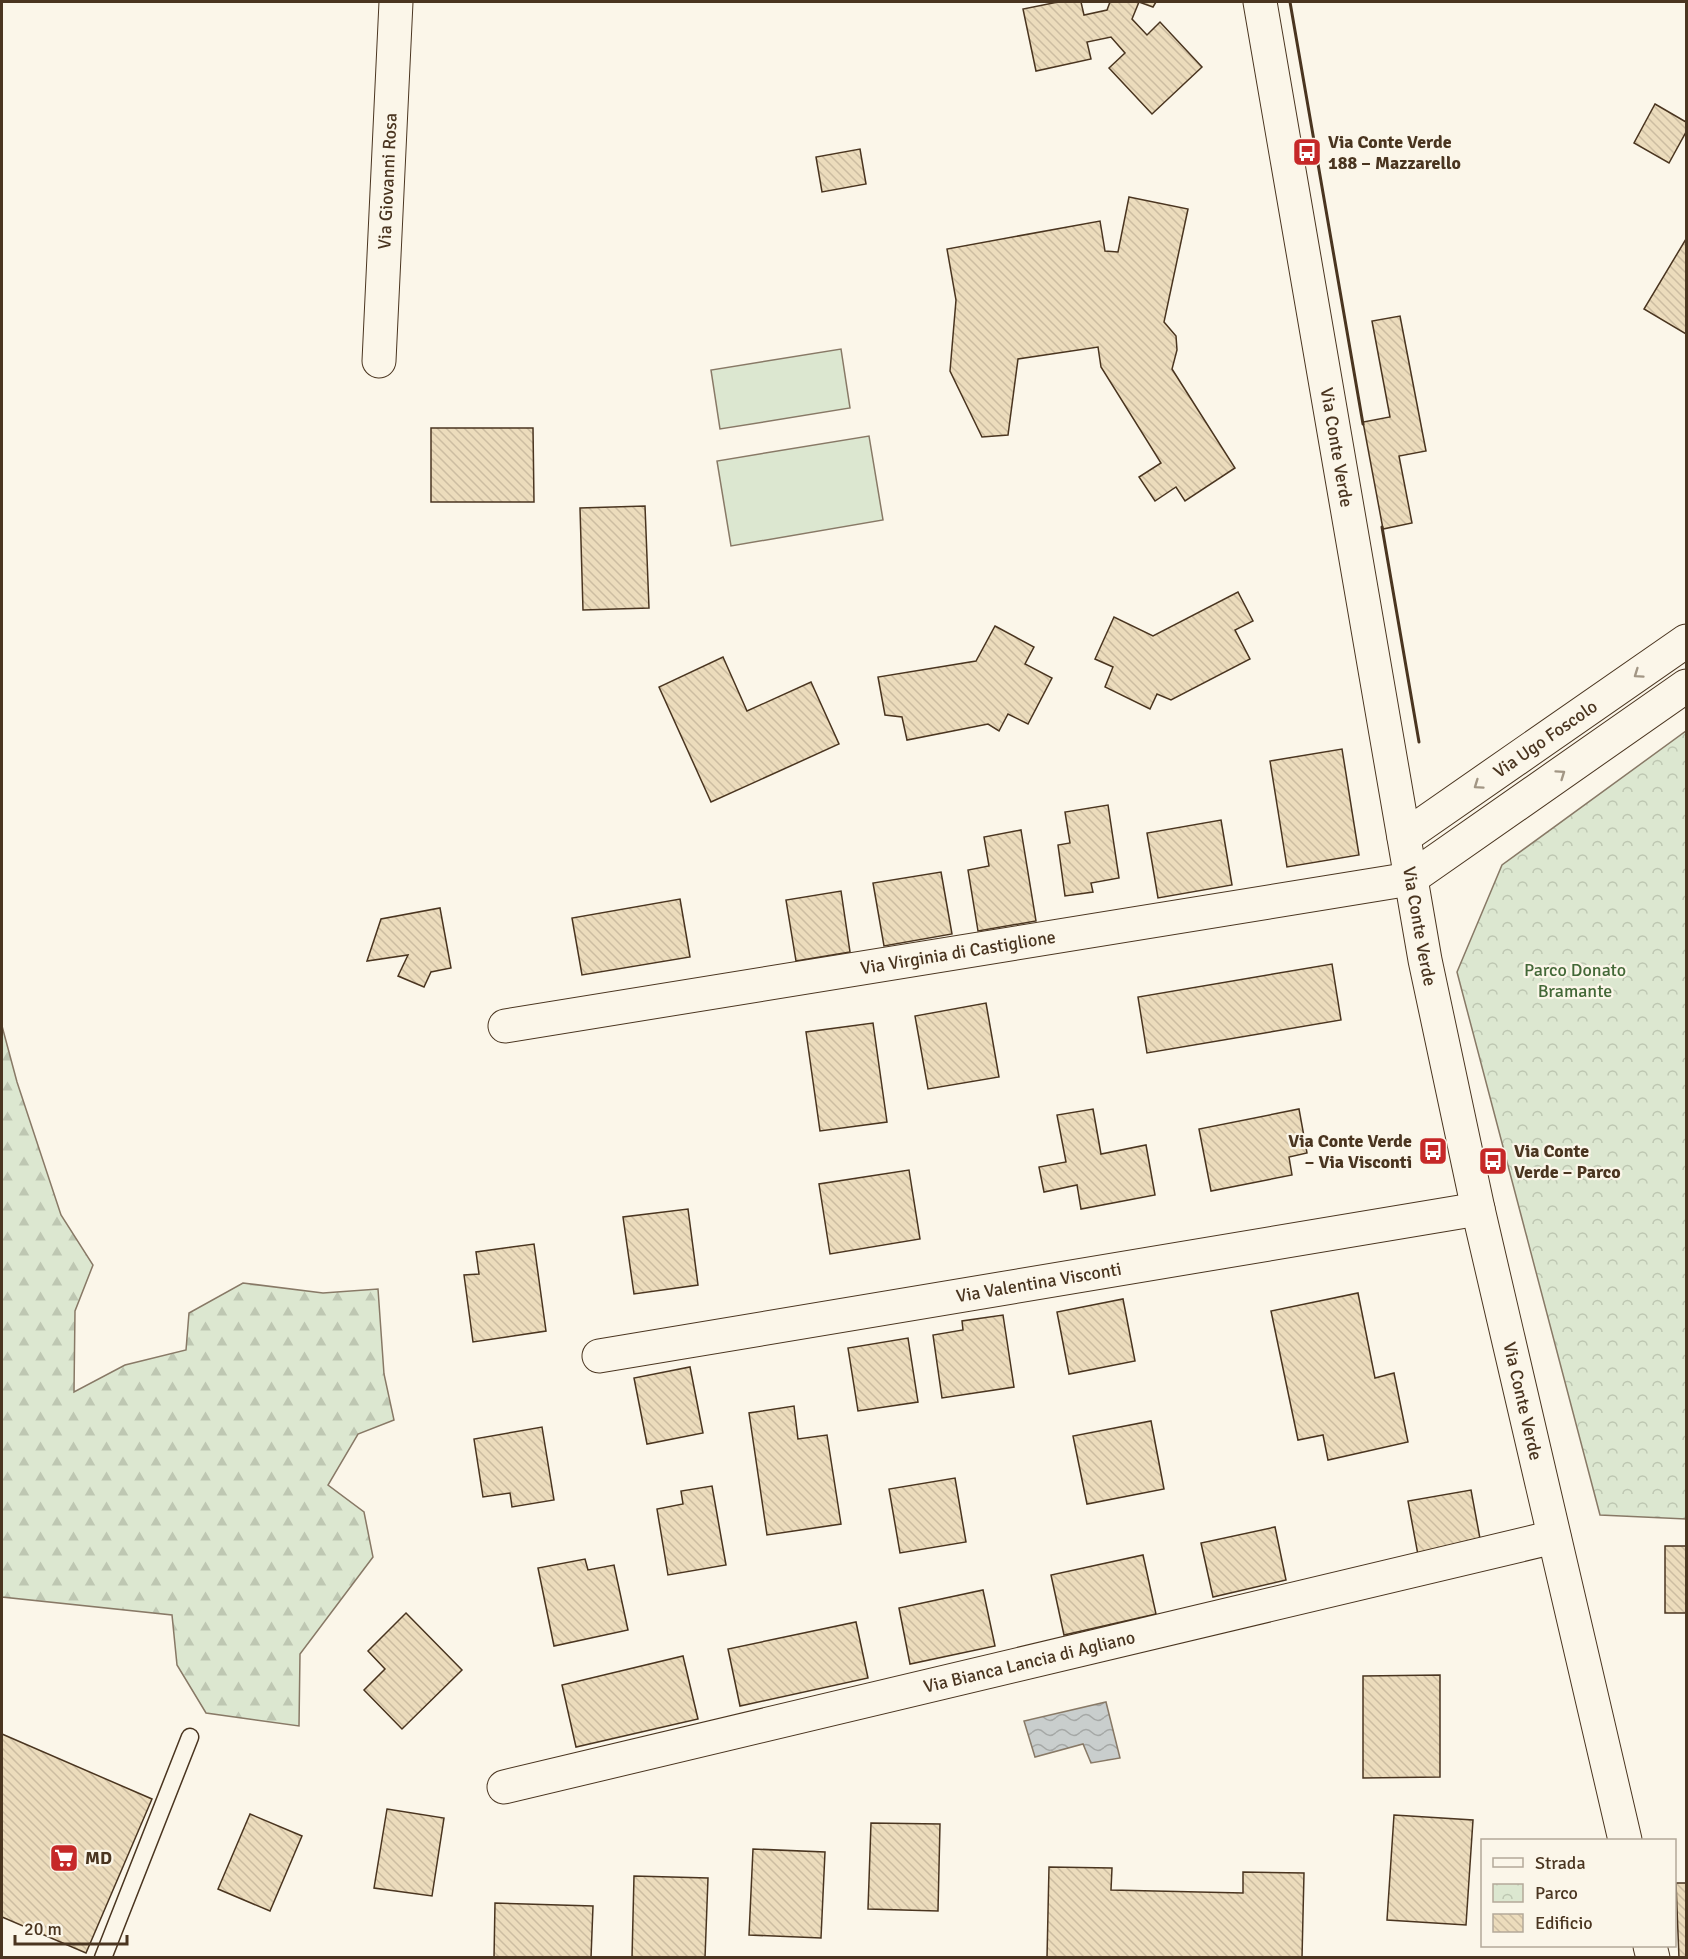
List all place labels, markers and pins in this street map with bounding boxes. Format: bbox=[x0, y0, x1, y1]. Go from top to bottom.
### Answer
place label: Via Conte Verde 188 – Mazzarello bbox=[1328, 131, 1461, 174]
bus stop icon: Via Conte Verde 188 – Mazzarello bbox=[1291, 136, 1323, 168]
place label: Via Conte Verde – Via Visconti bbox=[1288, 1130, 1412, 1173]
bus stop icon: Via Conte Verde – Via Visconti bbox=[1417, 1135, 1449, 1167]
place label: Via Conte Verde – Parco bbox=[1514, 1140, 1621, 1183]
bus stop icon: Via Conte Verde – Parco bbox=[1477, 1145, 1509, 1177]
supermarket icon: MD bbox=[48, 1842, 80, 1874]
place label: MD bbox=[85, 1847, 112, 1869]

